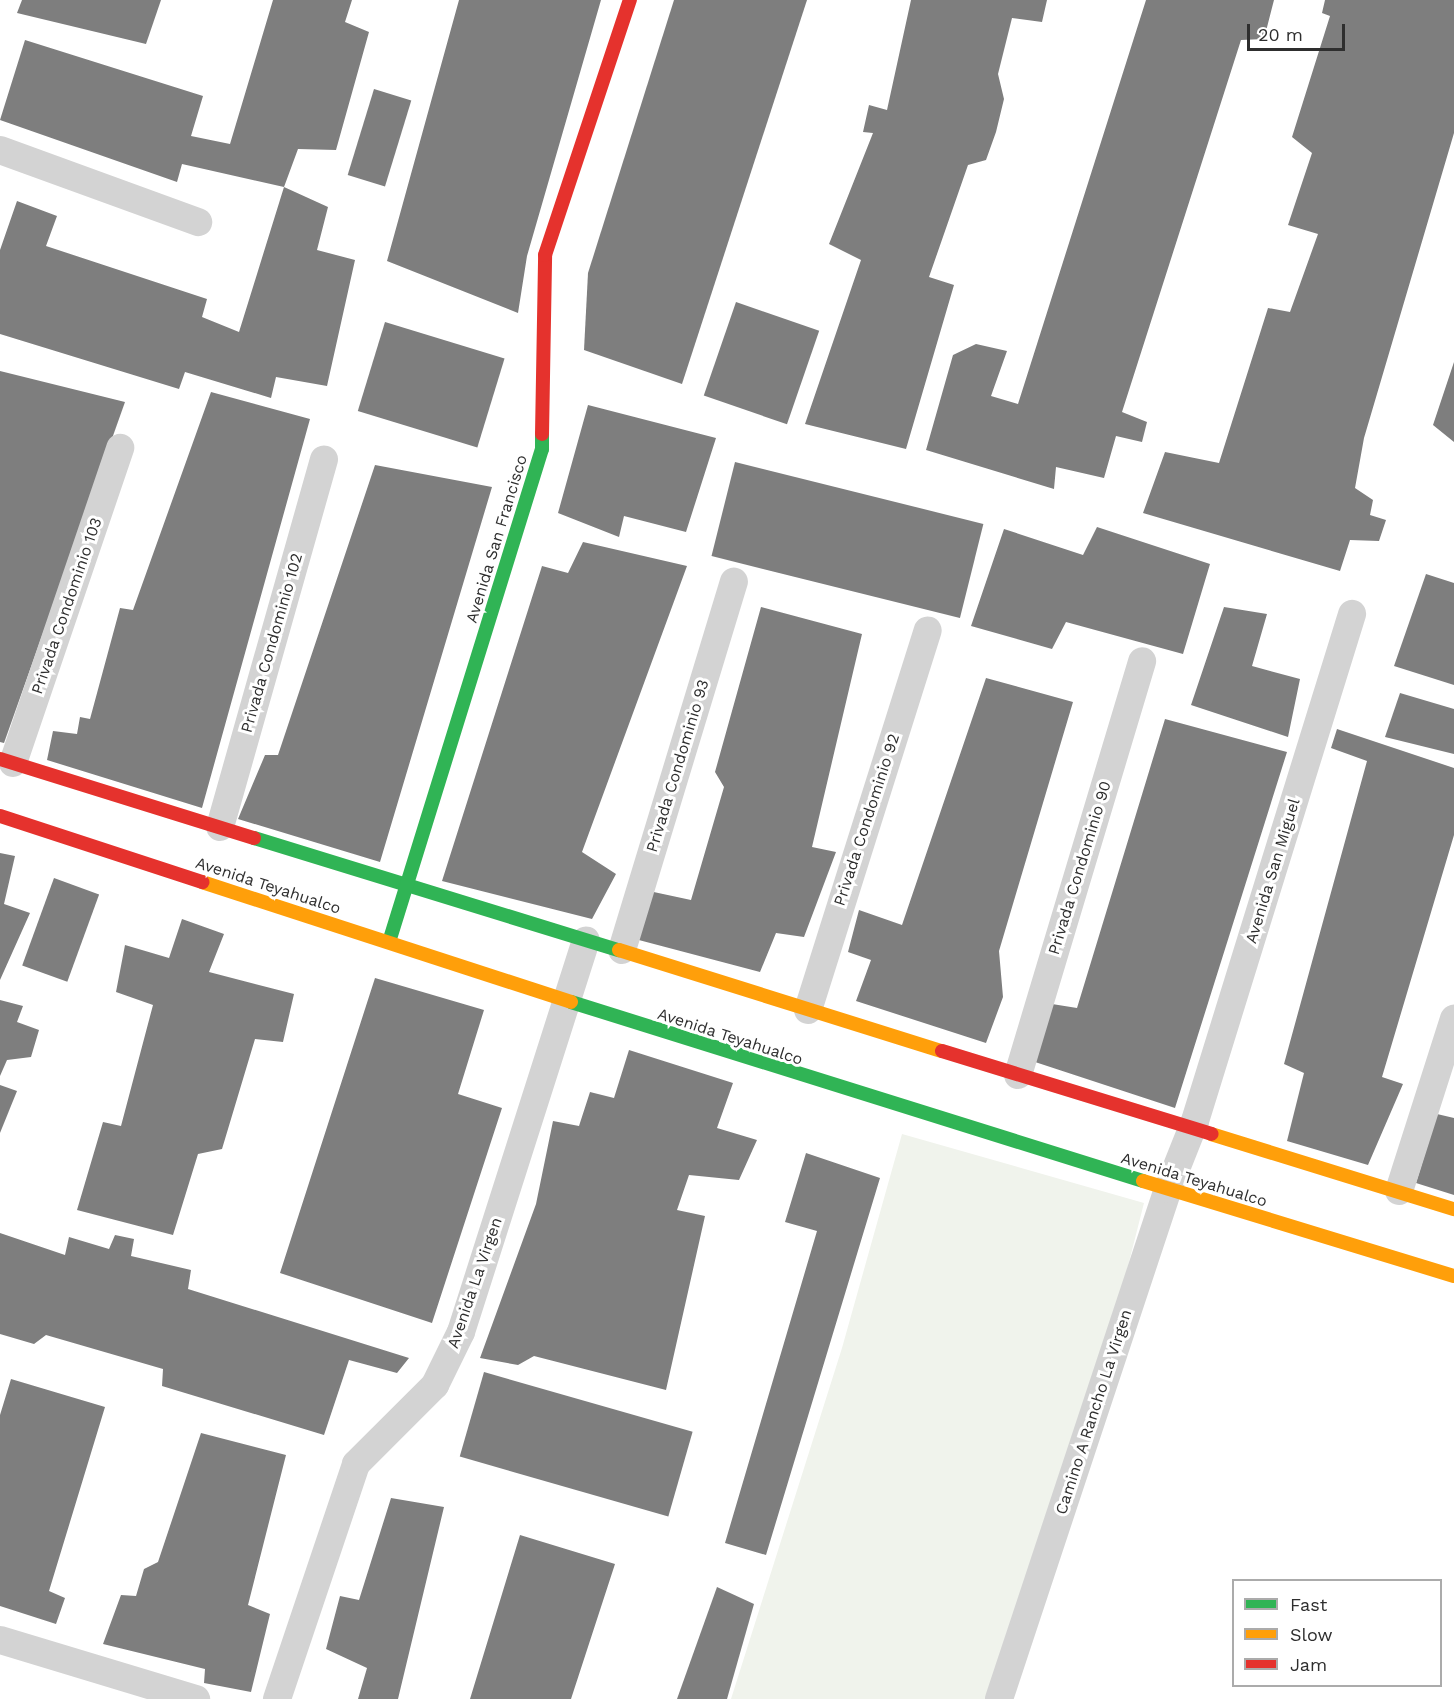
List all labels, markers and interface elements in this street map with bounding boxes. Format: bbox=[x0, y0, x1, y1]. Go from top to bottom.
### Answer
scale bar bbox=[1250, 12, 1348, 50]
text: 20 m bbox=[1258, 24, 1303, 45]
street label: Avenida San Francisco bbox=[462, 452, 532, 626]
street label: Privada Condominio 103 bbox=[28, 515, 106, 697]
street label: Privada Condominio 102 bbox=[237, 551, 307, 735]
street label: Privada Condominio 93 bbox=[643, 677, 713, 855]
street label: Privada Condominio 92 bbox=[830, 731, 904, 909]
street label: Privada Condominio 90 bbox=[1044, 779, 1116, 957]
street label: Avenida San Miguel bbox=[1242, 796, 1304, 946]
street label: Avenida Teyahualco bbox=[193, 853, 343, 919]
street label: Avenida Teyahualco bbox=[655, 1004, 805, 1070]
street label: Avenida Teyahualco bbox=[1118, 1149, 1270, 1211]
street label: Avenida La Virgen bbox=[443, 1214, 507, 1352]
street label: Camino A Rancho La Virgen bbox=[1051, 1306, 1137, 1518]
legend bbox=[1232, 1579, 1442, 1687]
text: Fast bbox=[1290, 1594, 1327, 1615]
text: Slow bbox=[1290, 1624, 1333, 1645]
text: Jam bbox=[1290, 1654, 1327, 1675]

